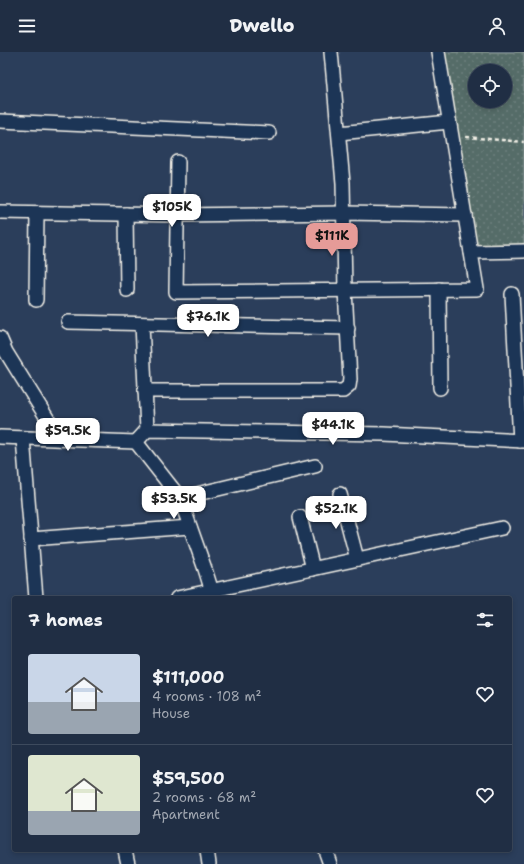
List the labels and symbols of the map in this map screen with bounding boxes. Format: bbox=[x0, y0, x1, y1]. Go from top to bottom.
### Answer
pin: $105K bbox=[144, 194, 200, 228]
pin: $111K bbox=[304, 223, 360, 257]
pin: $76.1K bbox=[175, 304, 241, 338]
pin: $44.1K bbox=[300, 412, 366, 446]
pin: $59.5K bbox=[35, 418, 101, 452]
pin: $53.5K bbox=[141, 486, 207, 520]
pin: $52.1K bbox=[303, 496, 369, 530]

